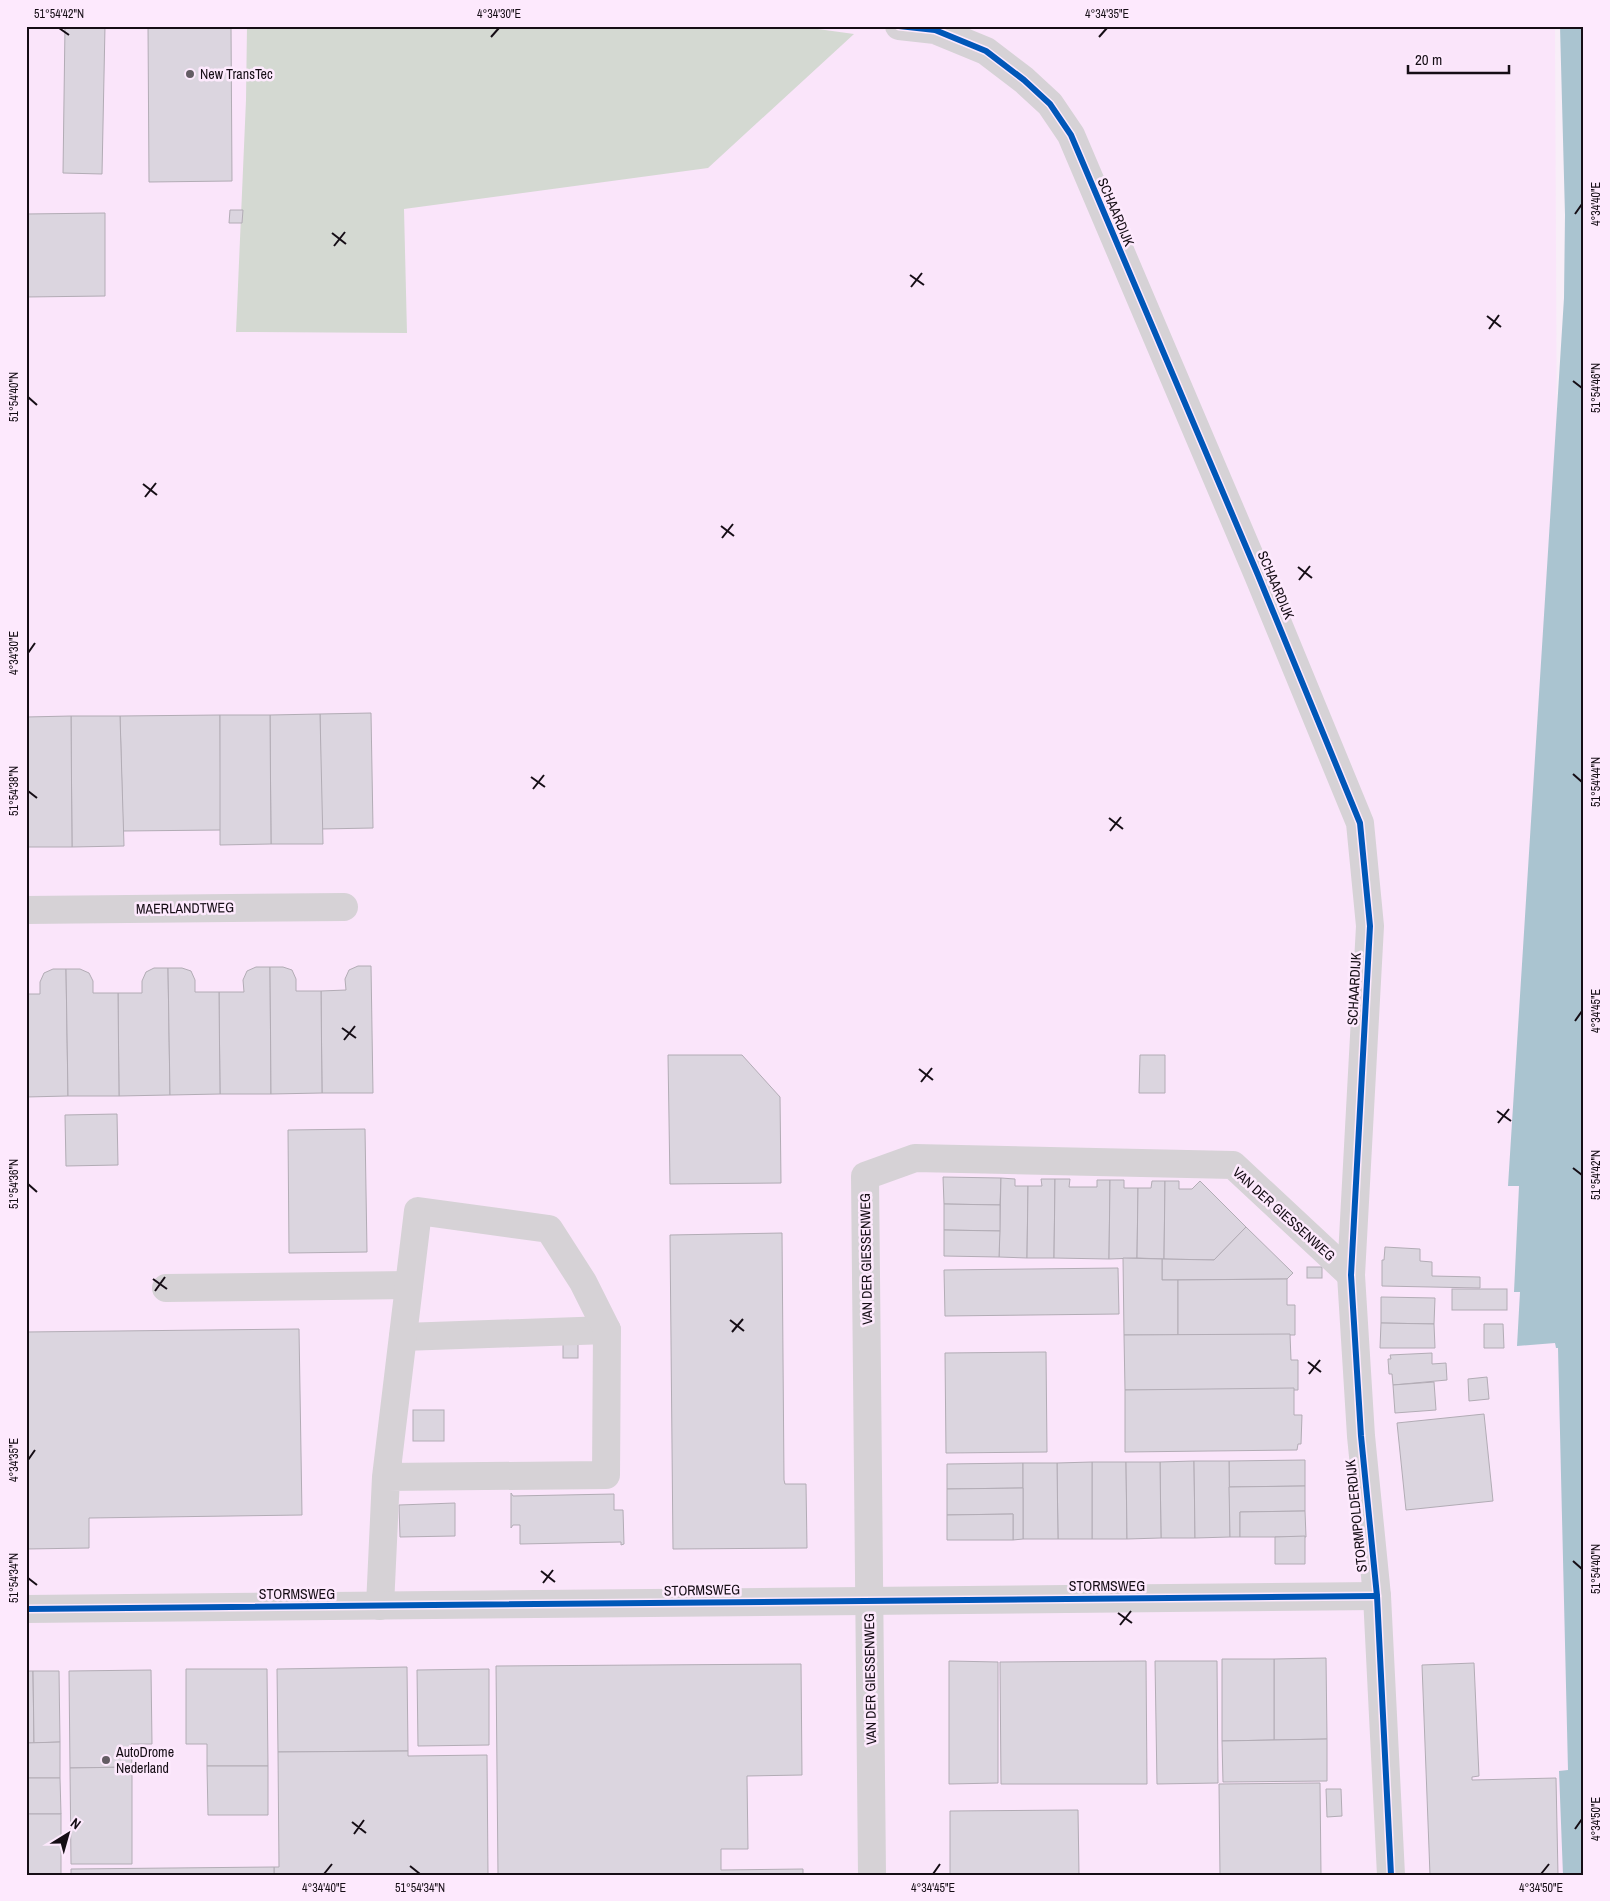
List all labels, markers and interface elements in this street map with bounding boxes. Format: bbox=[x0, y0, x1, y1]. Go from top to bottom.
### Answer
text: 51°54'42"N bbox=[34, 6, 84, 22]
text: 4°34'30"E bbox=[477, 6, 521, 22]
text: 4°34'35"E bbox=[1085, 6, 1129, 22]
scale bar bbox=[1408, 42, 1509, 74]
text: 20 m bbox=[1415, 49, 1442, 70]
place label: New TransTec bbox=[200, 65, 273, 83]
marker: New TransTec bbox=[184, 68, 196, 80]
street label: SCHAARDIJK bbox=[1094, 175, 1139, 249]
text: 4°34'40"E bbox=[1588, 182, 1604, 226]
text: 51°54'46"N bbox=[1588, 363, 1604, 413]
text: 51°54'40"N bbox=[6, 372, 22, 422]
street label: SCHAARDIJK bbox=[1254, 548, 1299, 622]
text: 4°34'30"E bbox=[6, 631, 22, 675]
text: 51°54'44"N bbox=[1588, 757, 1604, 807]
text: 51°54'38"N bbox=[6, 766, 22, 816]
street label: MAERLANDTWEG bbox=[136, 898, 234, 918]
street label: SCHAARDIJK bbox=[1343, 952, 1365, 1026]
text: 4°34'45"E bbox=[1588, 989, 1604, 1033]
text: 51°54'42"N bbox=[1588, 1150, 1604, 1200]
text: 51°54'36"N bbox=[6, 1159, 22, 1209]
street label: VAN DER GIESSENWEG bbox=[1229, 1163, 1339, 1265]
street label: VAN DER GIESSENWEG bbox=[856, 1193, 876, 1325]
text: 4°34'35"E bbox=[6, 1438, 22, 1482]
street label: STORMPOLDERDIJK bbox=[1341, 1458, 1371, 1573]
text: 51°54'40"N bbox=[1588, 1544, 1604, 1594]
text: 51°54'34"N bbox=[6, 1553, 22, 1603]
street label: STORMSWEG bbox=[1069, 1577, 1145, 1595]
street label: STORMSWEG bbox=[664, 1580, 740, 1600]
street label: STORMSWEG bbox=[259, 1585, 335, 1603]
street label: VAN DER GIESSENWEG bbox=[860, 1613, 880, 1745]
place label: AutoDrome Nederland bbox=[115, 1743, 174, 1777]
marker: AutoDrome Nederland bbox=[100, 1754, 112, 1766]
text: 4°34'50"E bbox=[1588, 1797, 1604, 1841]
north arrow bbox=[42, 1808, 92, 1858]
text: N bbox=[67, 1814, 85, 1833]
text: 4°34'40"E bbox=[302, 1880, 346, 1896]
text: 51°54'34"N bbox=[395, 1880, 445, 1896]
text: 4°34'45"E bbox=[911, 1880, 955, 1896]
text: 4°34'50"E bbox=[1519, 1880, 1563, 1896]

